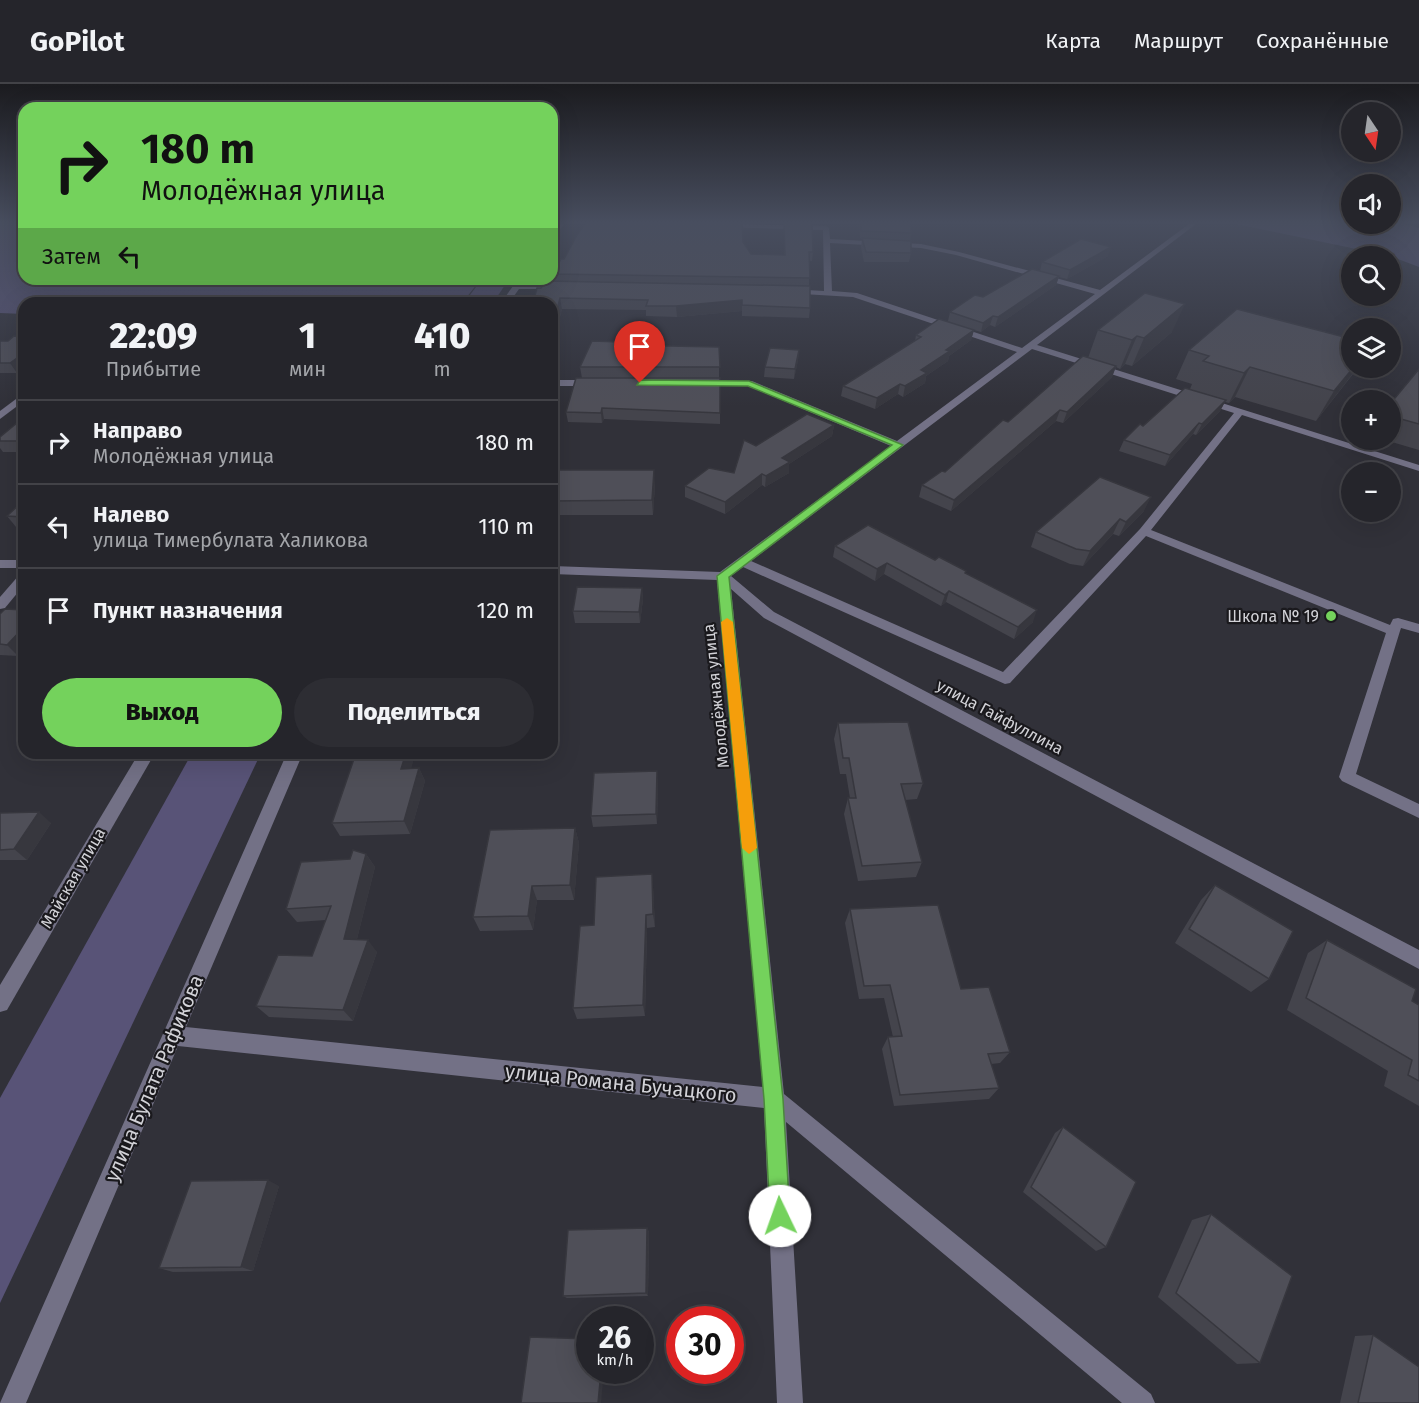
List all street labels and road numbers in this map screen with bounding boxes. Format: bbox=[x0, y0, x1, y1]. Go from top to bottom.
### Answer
street label: Молодёжная улица bbox=[699, 623, 733, 769]
street label: улица Гайфуллина bbox=[933, 676, 1067, 758]
street label: Майская улица bbox=[37, 824, 109, 932]
street label: улица Булата Рафикова bbox=[100, 971, 208, 1185]
street label: улица Романа Бучацкого bbox=[504, 1059, 738, 1107]

